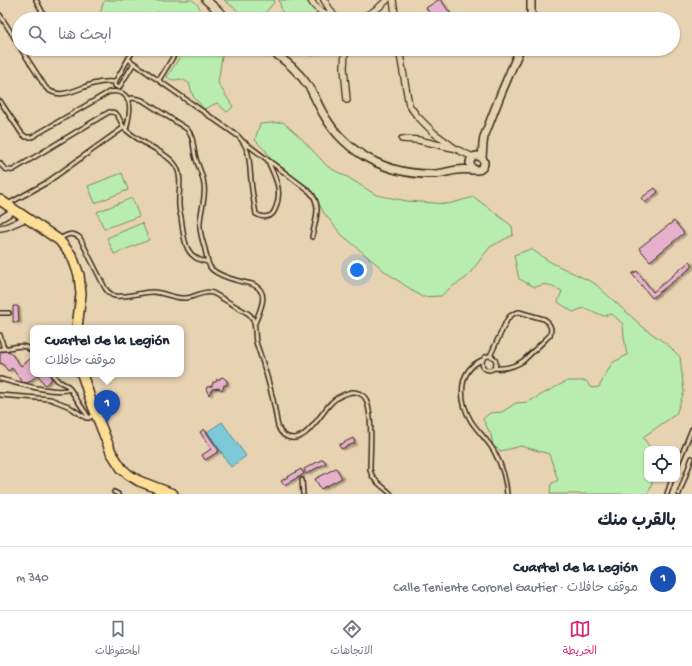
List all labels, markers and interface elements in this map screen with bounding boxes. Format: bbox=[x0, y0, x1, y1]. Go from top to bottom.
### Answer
search box bbox=[12, 12, 680, 56]
icon: search bbox=[26, 23, 48, 45]
text: ابحث هنا bbox=[58, 27, 112, 45]
your location bbox=[347, 260, 367, 280]
popup bbox=[30, 325, 184, 377]
text: Cuartel de la Legión bbox=[45, 332, 169, 350]
text: موقف حافلات bbox=[45, 354, 116, 369]
pin: 1 bbox=[94, 390, 120, 423]
map controls bbox=[644, 446, 680, 482]
button: locate bbox=[644, 446, 680, 482]
text: بالقرب منك bbox=[597, 512, 676, 532]
text: Cuartel de la Legión bbox=[513, 559, 638, 577]
text: 340 m bbox=[16, 571, 49, 586]
text: 1 bbox=[660, 571, 666, 586]
text: موقف حافلات · Calle Teniente Coronel Gautier bbox=[393, 581, 638, 596]
tab: المحفوظات bbox=[95, 618, 140, 660]
tab: الاتجاهات bbox=[330, 618, 373, 660]
tab: الخريطة bbox=[563, 618, 597, 660]

